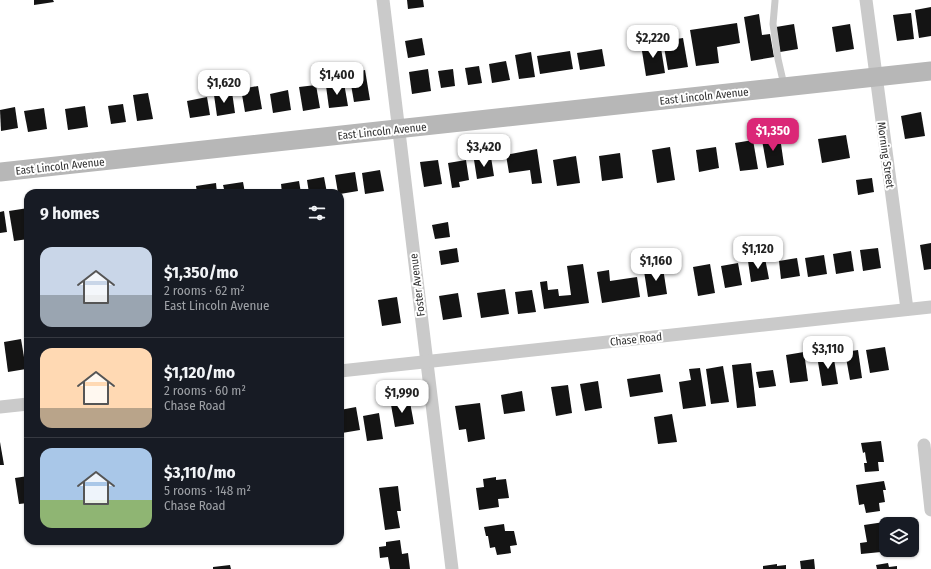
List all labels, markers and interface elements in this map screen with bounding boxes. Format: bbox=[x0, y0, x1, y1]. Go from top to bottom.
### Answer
pin: $2,220 bbox=[620, 25, 686, 59]
text: $2,220 bbox=[636, 30, 670, 45]
pin: $1,400 bbox=[304, 62, 370, 96]
text: $1,400 bbox=[319, 67, 355, 82]
pin: $1,620 bbox=[191, 70, 257, 104]
text: $1,620 bbox=[207, 75, 241, 90]
street label: East Lincoln Avenue bbox=[659, 85, 749, 108]
pin: $1,350 bbox=[740, 118, 806, 152]
street label: East Lincoln Avenue bbox=[337, 120, 427, 143]
street label: Morning Street bbox=[874, 121, 897, 189]
text: $1,350 bbox=[756, 123, 790, 138]
pin: $3,420 bbox=[451, 134, 517, 168]
text: $3,420 bbox=[467, 139, 501, 154]
street label: East Lincoln Avenue bbox=[15, 155, 105, 178]
icon: filters bbox=[306, 202, 328, 224]
text: 9 homes bbox=[40, 203, 99, 224]
pin: $1,120 bbox=[725, 236, 791, 270]
text: $1,120 bbox=[742, 241, 774, 256]
pin: $1,160 bbox=[623, 248, 689, 282]
street label: Foster Avenue bbox=[407, 253, 428, 317]
text: $1,160 bbox=[640, 253, 672, 268]
text: $1,350/mo bbox=[164, 262, 238, 283]
icon: home bbox=[72, 263, 120, 311]
text: 2 rooms · 62 m² bbox=[164, 283, 245, 298]
text: East Lincoln Avenue bbox=[164, 298, 270, 313]
street label: Chase Road bbox=[609, 330, 663, 349]
pin: $3,110 bbox=[795, 336, 861, 370]
text: $3,110 bbox=[812, 341, 844, 356]
text: $1,120/mo bbox=[164, 362, 235, 383]
icon: home bbox=[72, 364, 120, 412]
pin: $1,990 bbox=[369, 380, 435, 414]
text: 2 rooms · 60 m² bbox=[164, 383, 246, 398]
text: $1,990 bbox=[385, 385, 419, 400]
text: Chase Road bbox=[164, 398, 226, 413]
text: $3,110/mo bbox=[164, 462, 236, 483]
icon: home bbox=[72, 464, 120, 512]
text: 5 rooms · 148 m² bbox=[164, 483, 251, 498]
text: Chase Road bbox=[164, 498, 226, 513]
map controls bbox=[879, 517, 919, 557]
button: layers bbox=[879, 517, 919, 557]

